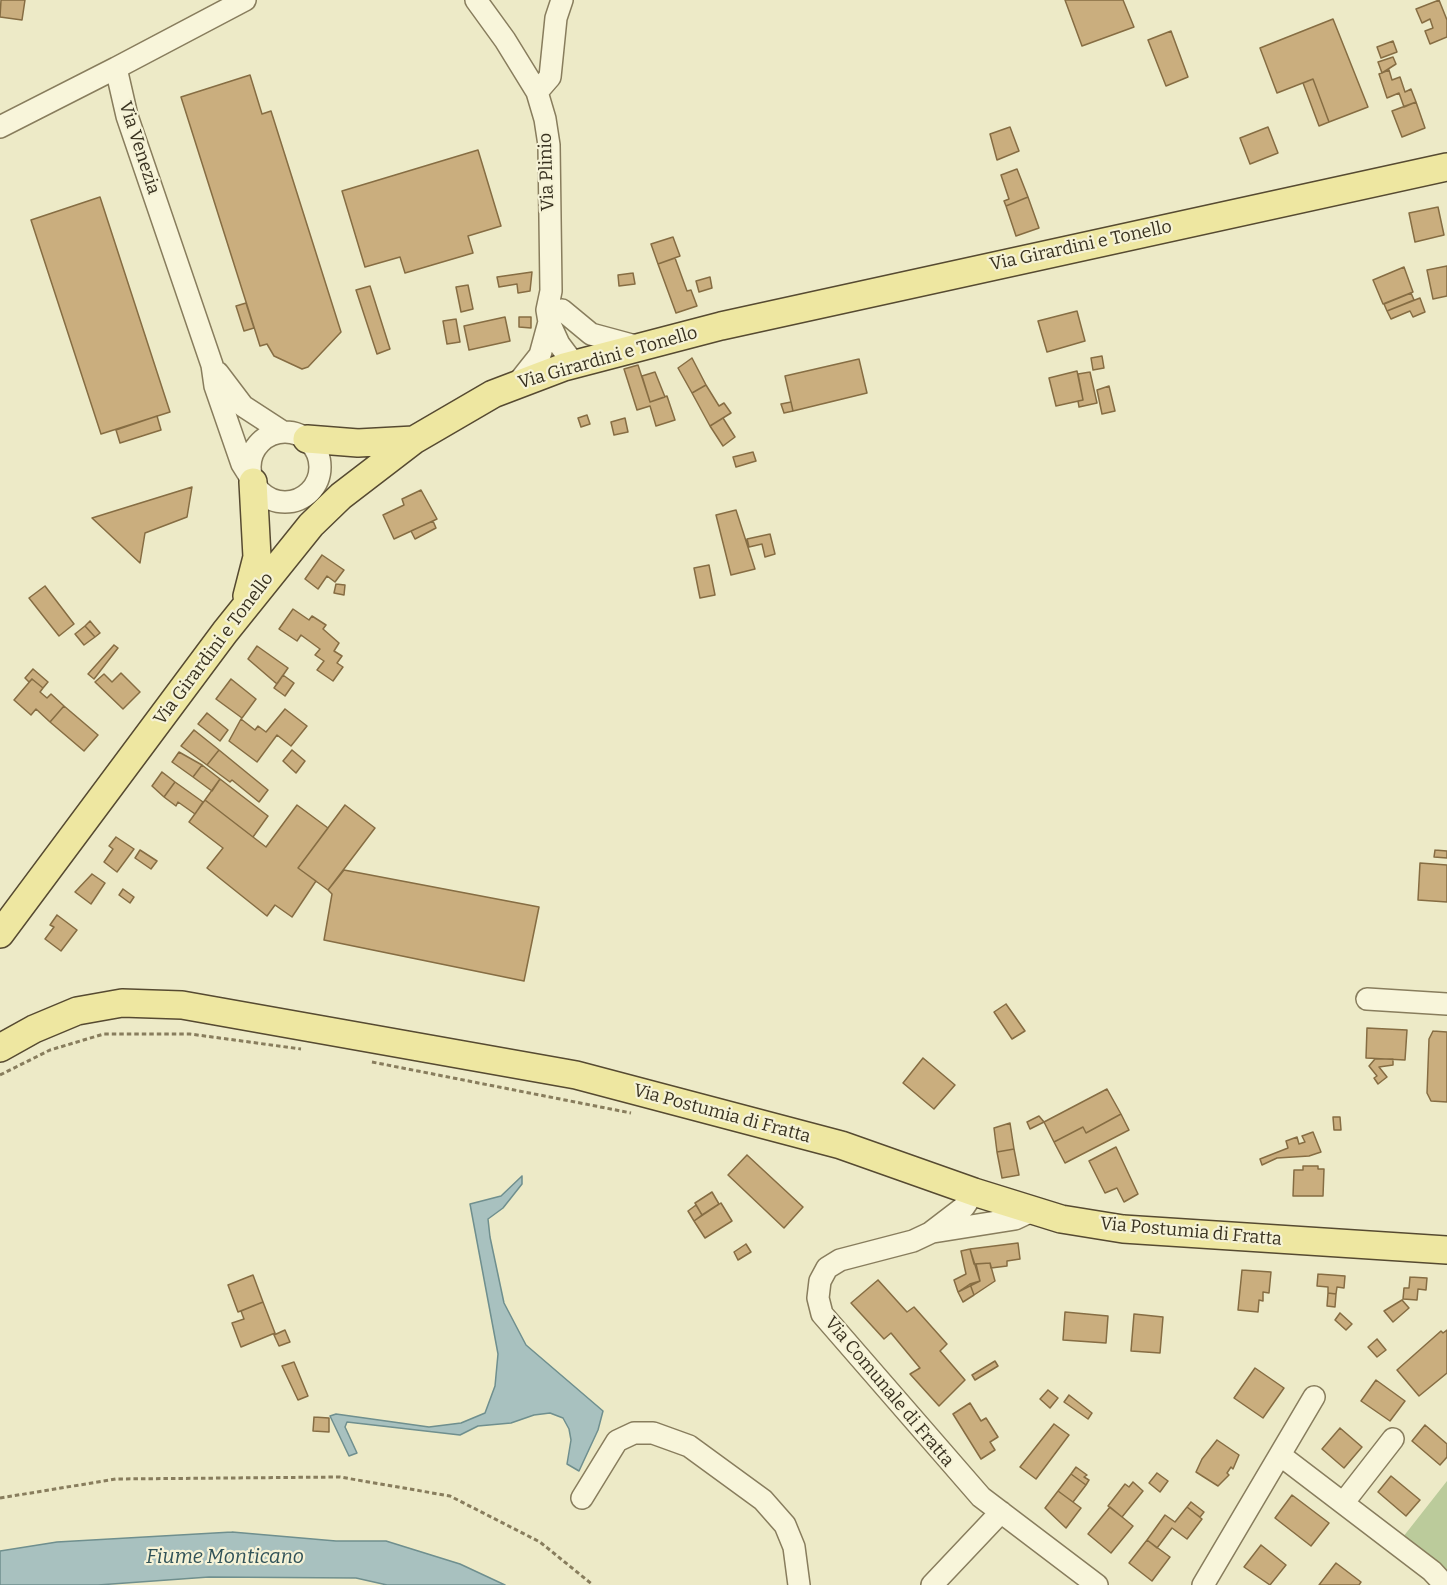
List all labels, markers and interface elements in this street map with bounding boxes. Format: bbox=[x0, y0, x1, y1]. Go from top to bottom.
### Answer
street label: Via Venezia bbox=[114, 99, 164, 197]
street label: Via Plinio bbox=[535, 132, 559, 212]
street label: Via Girardini e Tonello bbox=[988, 216, 1174, 276]
street label: Via Girardini e Tonello bbox=[516, 322, 700, 394]
street label: Via Girardini e Tonello bbox=[150, 568, 278, 730]
street label: Via Postumia di Fratta bbox=[631, 1080, 813, 1148]
street label: Via Postumia di Fratta bbox=[1099, 1213, 1283, 1251]
street label: Via Comunale di Fratta bbox=[820, 1313, 958, 1471]
water label: Fiume Monticano bbox=[146, 1545, 304, 1569]

